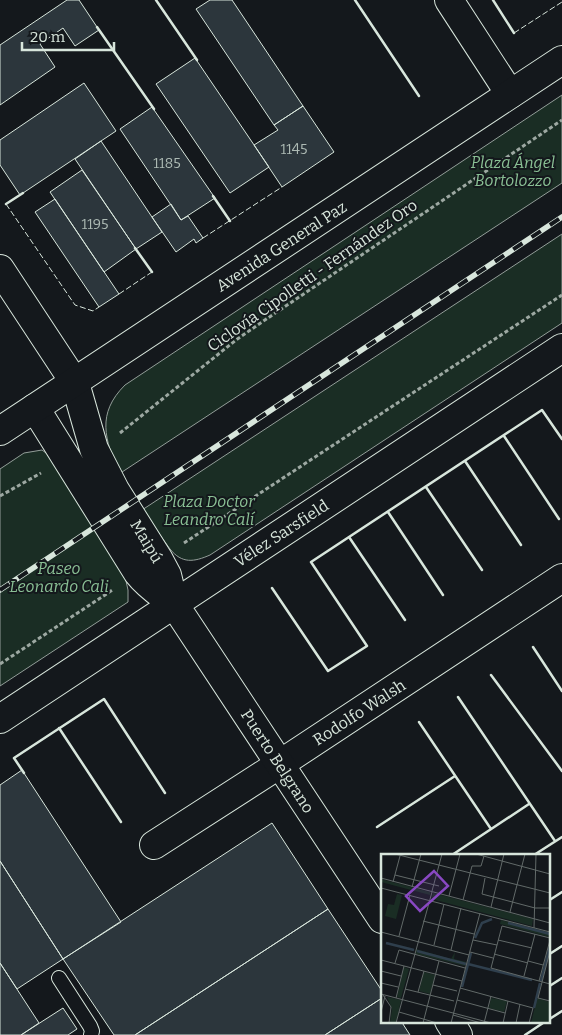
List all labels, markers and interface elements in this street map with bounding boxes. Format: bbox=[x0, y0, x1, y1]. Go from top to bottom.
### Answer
scale bar bbox=[22, 20, 115, 52]
text: 20 m bbox=[30, 28, 66, 46]
house number: 1145 bbox=[280, 141, 308, 158]
park label: Plaza Ángel Bortolozzo bbox=[471, 152, 555, 190]
house number: 1185 bbox=[153, 155, 181, 172]
street label: Ciclovía Cipolletti - Fernández Oro bbox=[204, 195, 421, 355]
street label: Avenida General Paz bbox=[212, 197, 350, 296]
house number: 1195 bbox=[81, 216, 109, 233]
park label: Plaza Doctor Leandro Calí bbox=[163, 492, 256, 529]
street label: Vélez Sarsfield bbox=[230, 496, 332, 571]
street label: Maipú bbox=[126, 516, 167, 566]
park label: Paseo Leonardo Cali bbox=[9, 559, 109, 596]
street label: Rodolfo Walsh bbox=[309, 675, 409, 749]
street label: Puerto Belgrano bbox=[237, 706, 318, 817]
inset map bbox=[381, 854, 550, 1022]

